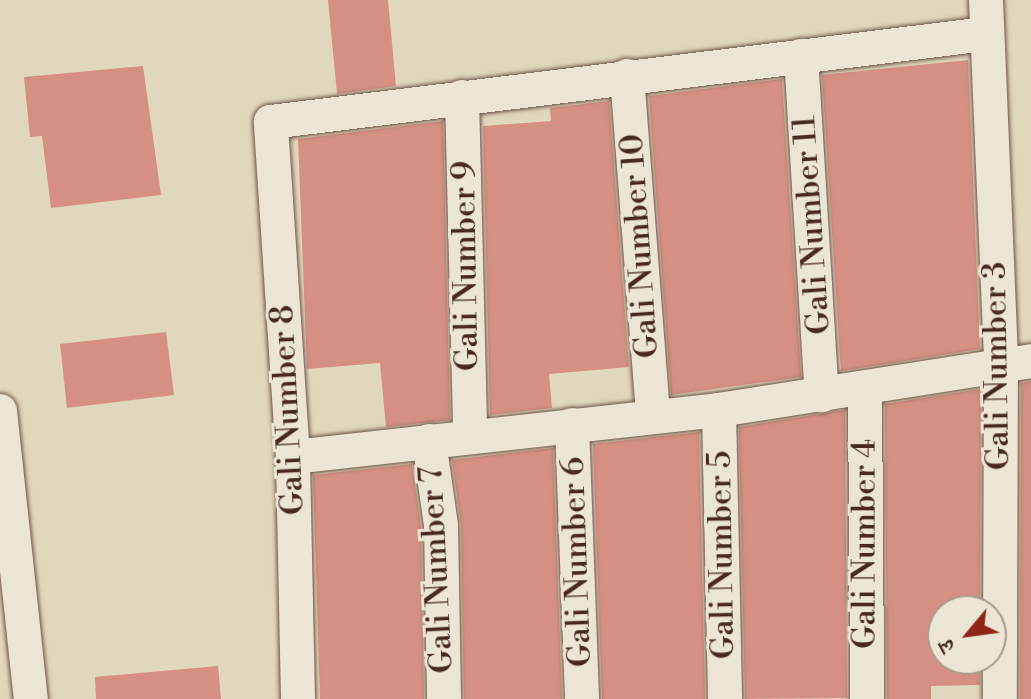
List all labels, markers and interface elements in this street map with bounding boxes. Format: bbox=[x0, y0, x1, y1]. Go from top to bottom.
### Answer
street label: Gali Number 11 bbox=[785, 114, 839, 336]
street label: Gali Number 10 bbox=[613, 132, 667, 360]
street label: Gali Number 9 bbox=[445, 161, 487, 371]
street label: Gali Number 3 bbox=[976, 261, 1018, 471]
street label: Gali Number 8 bbox=[263, 304, 313, 516]
street label: Gali Number 4 bbox=[846, 439, 884, 649]
street label: Gali Number 5 bbox=[701, 450, 743, 660]
street label: Gali Number 6 bbox=[554, 456, 600, 668]
street label: Gali Number 7 bbox=[412, 466, 462, 674]
north arrow bbox=[927, 595, 1007, 675]
text: उ bbox=[933, 634, 962, 657]

